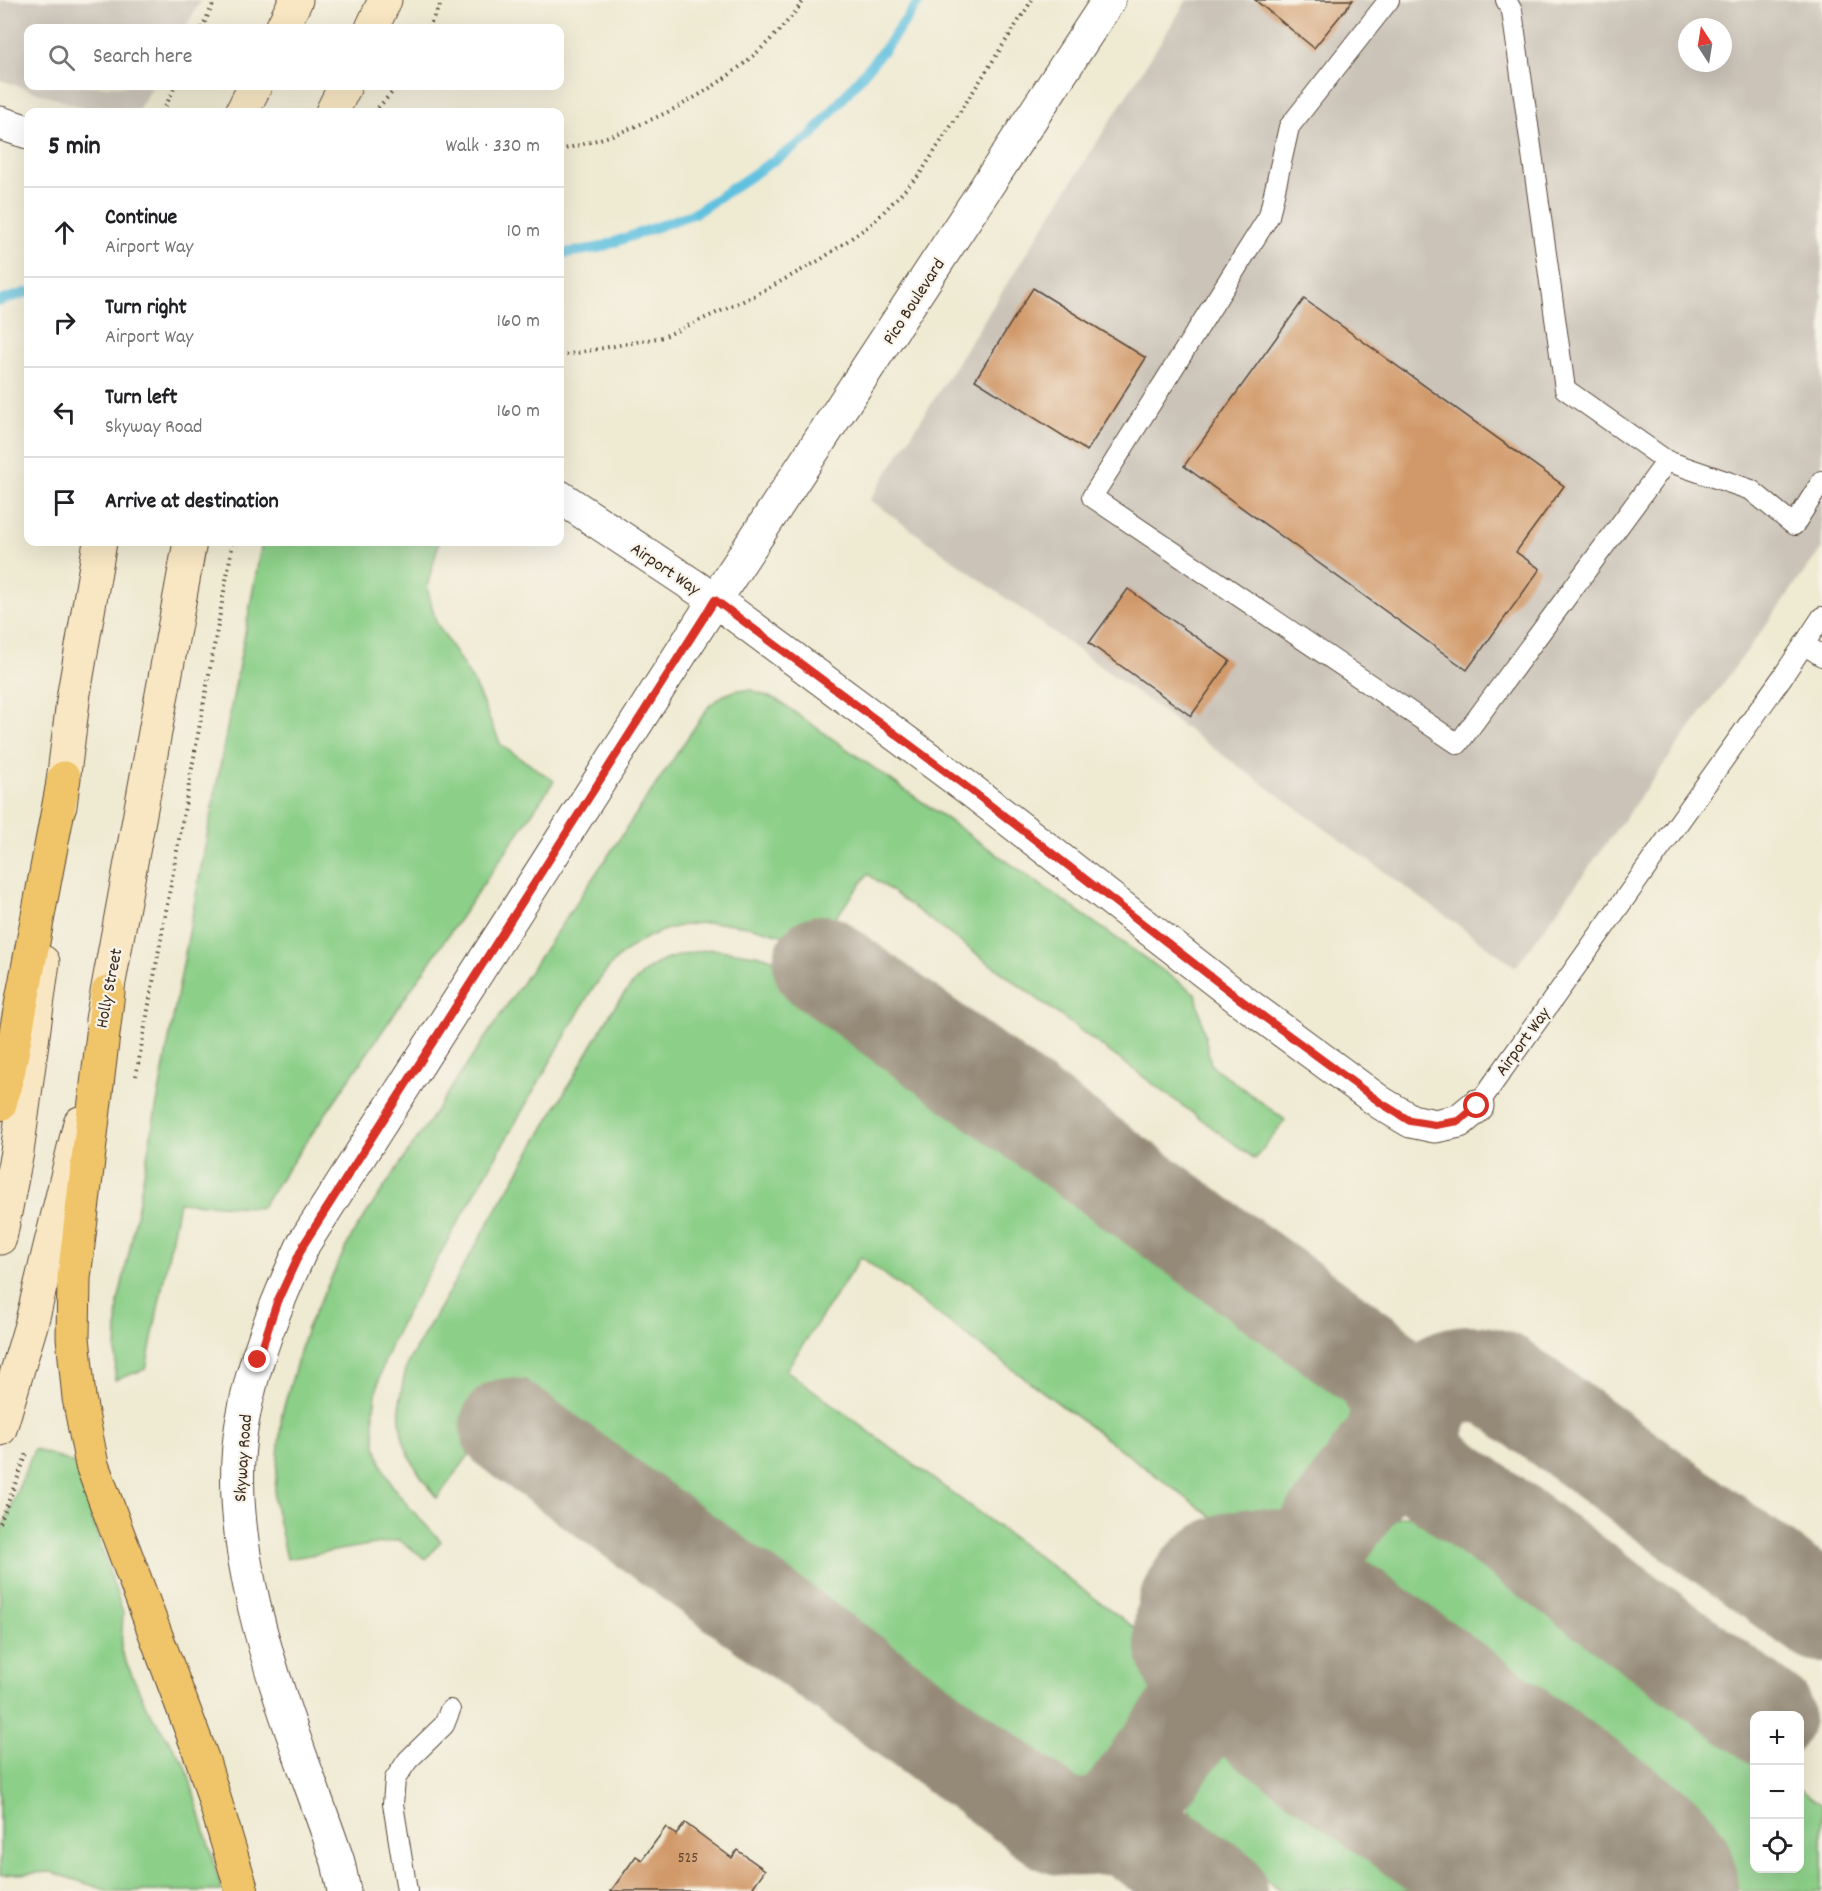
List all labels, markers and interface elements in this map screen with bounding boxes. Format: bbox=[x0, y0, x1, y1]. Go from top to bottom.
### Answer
north arrow bbox=[1678, 18, 1732, 72]
search box bbox=[24, 24, 564, 90]
icon: search bbox=[45, 41, 78, 74]
text: Search here bbox=[93, 42, 192, 73]
text: 5 min bbox=[48, 129, 101, 166]
text: Walk · 330 m bbox=[445, 133, 540, 161]
text: Continue bbox=[105, 203, 177, 234]
icon: ahead bbox=[48, 216, 81, 249]
text: 10 m bbox=[506, 218, 540, 246]
text: Airport Way bbox=[105, 234, 193, 262]
street label: Pico Boulevard bbox=[878, 254, 952, 350]
text: Turn right bbox=[105, 293, 187, 324]
icon: right bbox=[48, 306, 81, 339]
text: 160 m bbox=[497, 308, 540, 336]
text: Airport Way bbox=[105, 324, 193, 352]
text: Turn left bbox=[105, 383, 177, 414]
icon: left bbox=[48, 396, 81, 429]
text: 160 m bbox=[497, 398, 540, 426]
text: Skyway Road bbox=[105, 414, 202, 442]
icon: arrive bbox=[48, 486, 81, 519]
text: Arrive at destination bbox=[105, 487, 279, 518]
street label: Airport Way bbox=[625, 537, 705, 603]
street label: Holly Street bbox=[90, 946, 131, 1031]
street label: Airport Way bbox=[1491, 1002, 1558, 1082]
route start bbox=[1463, 1092, 1489, 1118]
route end bbox=[244, 1346, 270, 1372]
street label: Skyway Road bbox=[229, 1414, 260, 1503]
map controls bbox=[1750, 1711, 1804, 1873]
button: + bbox=[1750, 1711, 1804, 1765]
button: − bbox=[1750, 1765, 1804, 1819]
button: locate bbox=[1750, 1819, 1804, 1873]
house number: 525 bbox=[678, 1848, 698, 1870]

